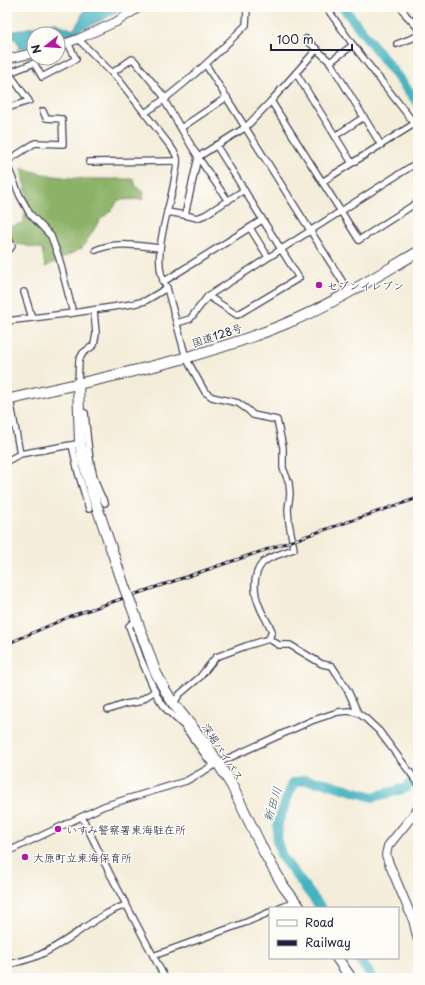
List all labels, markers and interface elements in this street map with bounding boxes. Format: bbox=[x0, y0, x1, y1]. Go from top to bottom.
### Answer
north arrow bbox=[26, 26, 66, 66]
scale bar bbox=[271, 26, 352, 52]
text: 100 m bbox=[277, 30, 314, 48]
text: N bbox=[26, 42, 45, 56]
place label: セブンイレブン bbox=[327, 277, 404, 294]
marker: セブンイレブン bbox=[314, 280, 324, 290]
street label: 国道128号 bbox=[189, 319, 245, 351]
street label: 深堀バイパス bbox=[198, 720, 248, 784]
water label: 新田川 bbox=[258, 784, 286, 824]
place label: いすみ警察署東海駐在所 bbox=[66, 821, 186, 838]
marker: いすみ警察署東海駐在所 bbox=[53, 824, 63, 834]
place label: 大原町立東海保育所 bbox=[33, 849, 132, 866]
marker: 大原町立東海保育所 bbox=[20, 852, 30, 862]
legend bbox=[269, 907, 399, 959]
text: Road bbox=[305, 913, 334, 931]
text: Railway bbox=[305, 933, 351, 951]

